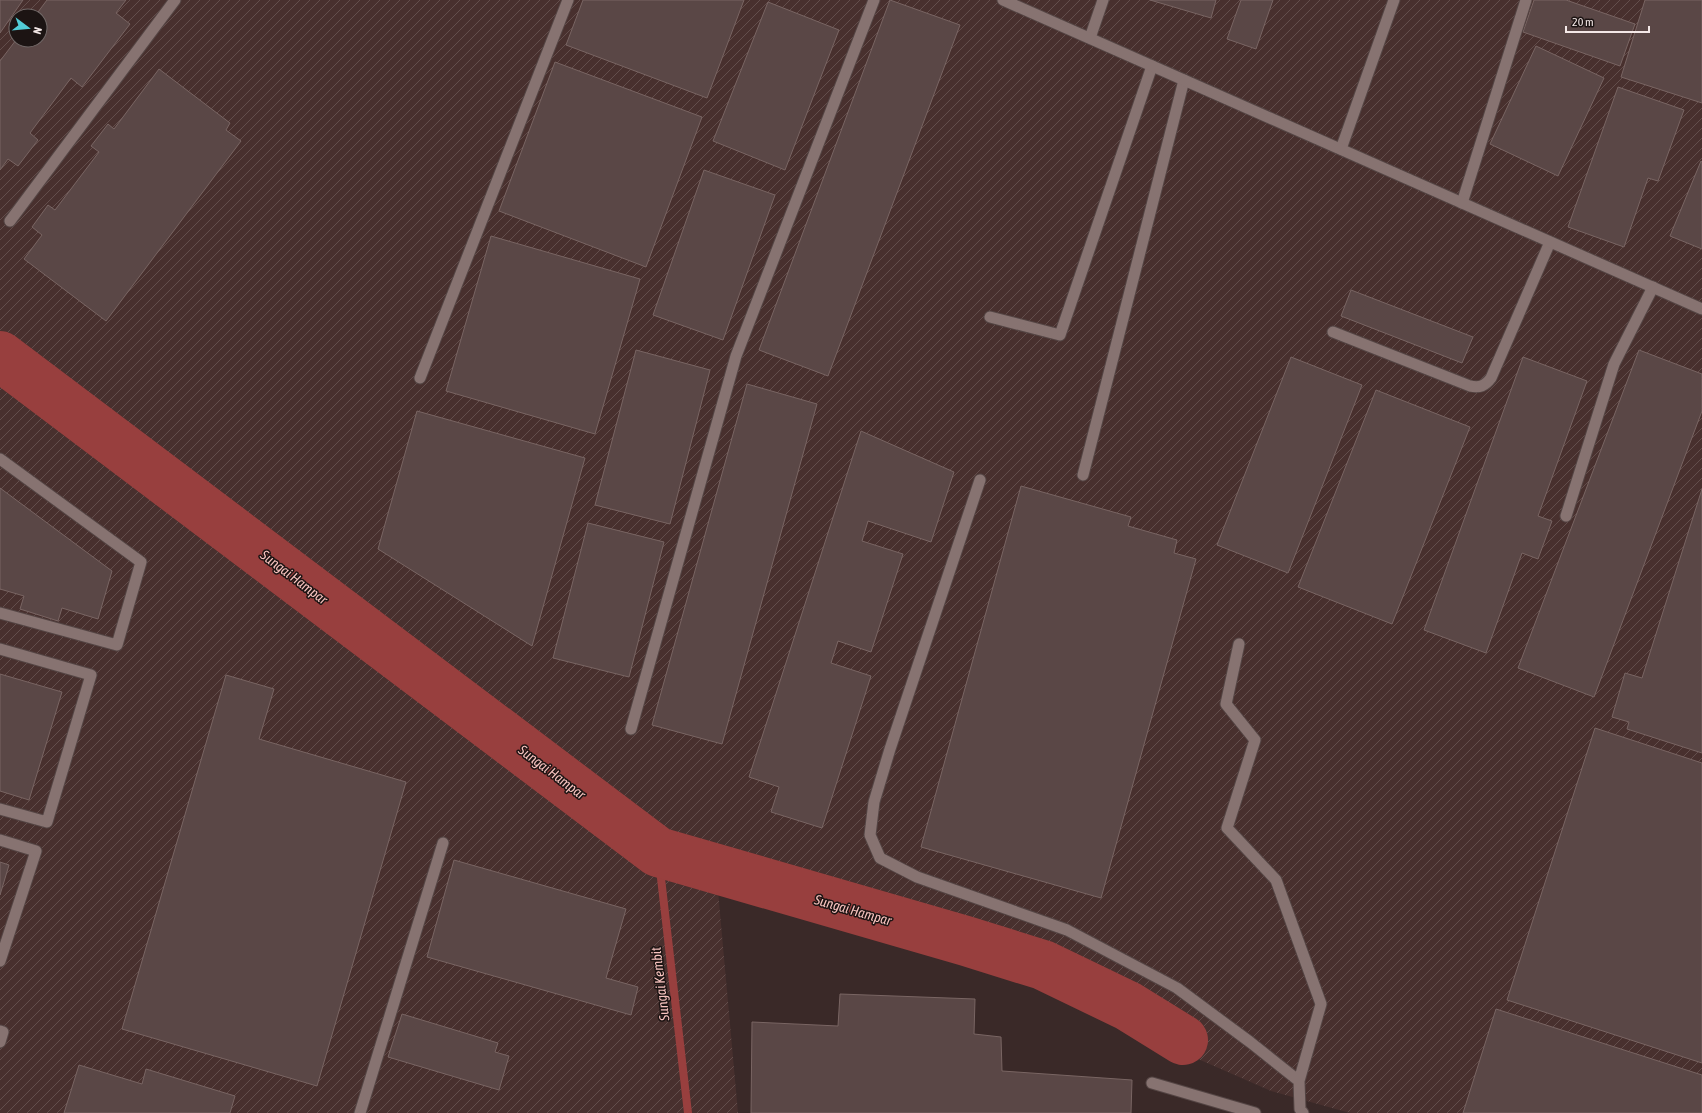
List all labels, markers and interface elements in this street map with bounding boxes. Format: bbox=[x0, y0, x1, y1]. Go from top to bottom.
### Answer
north arrow bbox=[8, 8, 48, 48]
scale bar bbox=[1566, 8, 1649, 34]
text: 20 m bbox=[1572, 15, 1594, 29]
text: N bbox=[31, 26, 44, 36]
water label: Sungai Hampar bbox=[257, 546, 331, 608]
water label: Sungai Hampar bbox=[515, 741, 589, 803]
water label: Sungai Hampar bbox=[812, 891, 894, 929]
water label: Sungai Kembit bbox=[648, 946, 673, 1023]

